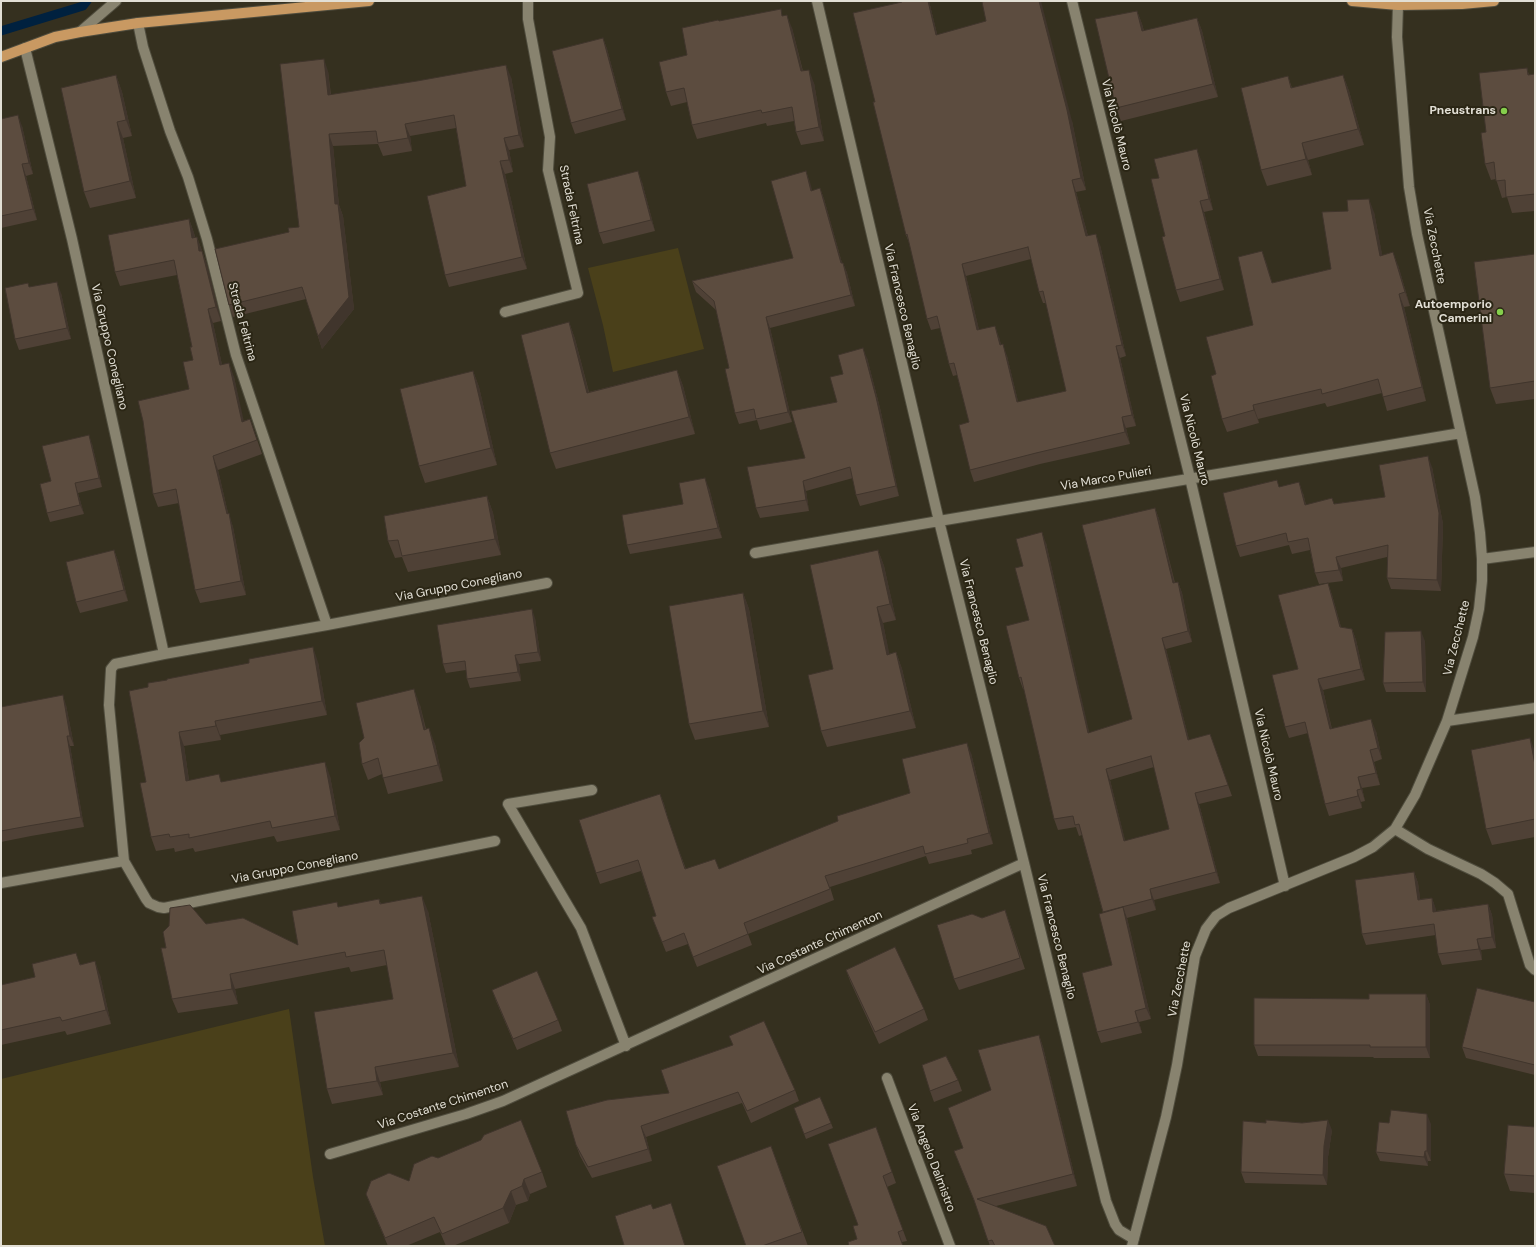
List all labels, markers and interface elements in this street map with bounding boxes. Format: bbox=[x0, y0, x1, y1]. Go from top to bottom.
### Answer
street label: Via Nicolò Mauro bbox=[1098, 78, 1134, 172]
place label: Pneustrans bbox=[1429, 104, 1496, 118]
marker: Pneustrans bbox=[1499, 106, 1509, 116]
street label: Strada Feltrina bbox=[556, 164, 586, 246]
street label: Via Zecchette bbox=[1420, 207, 1448, 285]
street label: Via Francesco Benaglio bbox=[881, 243, 923, 371]
street label: Strada Feltrina bbox=[225, 281, 259, 363]
street label: Via Gruppo Conegliano bbox=[88, 283, 130, 411]
place label: Autoemporio Camerini bbox=[1415, 298, 1492, 326]
marker: Autoemporio Camerini bbox=[1495, 307, 1505, 317]
street label: Via Nicolò Mauro bbox=[1176, 393, 1212, 487]
street label: Via Marco Pulieri bbox=[1059, 464, 1153, 494]
street label: Via Francesco Benaglio bbox=[955, 558, 1001, 686]
street label: Via Gruppo Conegliano bbox=[395, 567, 523, 605]
street label: Via Zecchette bbox=[1441, 599, 1473, 677]
street label: Via Nicolò Mauro bbox=[1250, 708, 1286, 802]
street label: Via Gruppo Conegliano bbox=[231, 849, 359, 887]
street label: Via Francesco Benaglio bbox=[1033, 873, 1079, 1001]
street label: Via Costante Chimenton bbox=[755, 908, 885, 978]
street label: Via Zecchette bbox=[1166, 940, 1194, 1018]
street label: Via Costante Chimenton bbox=[376, 1077, 510, 1133]
street label: Via Angelo Dalmistro bbox=[904, 1102, 958, 1214]

